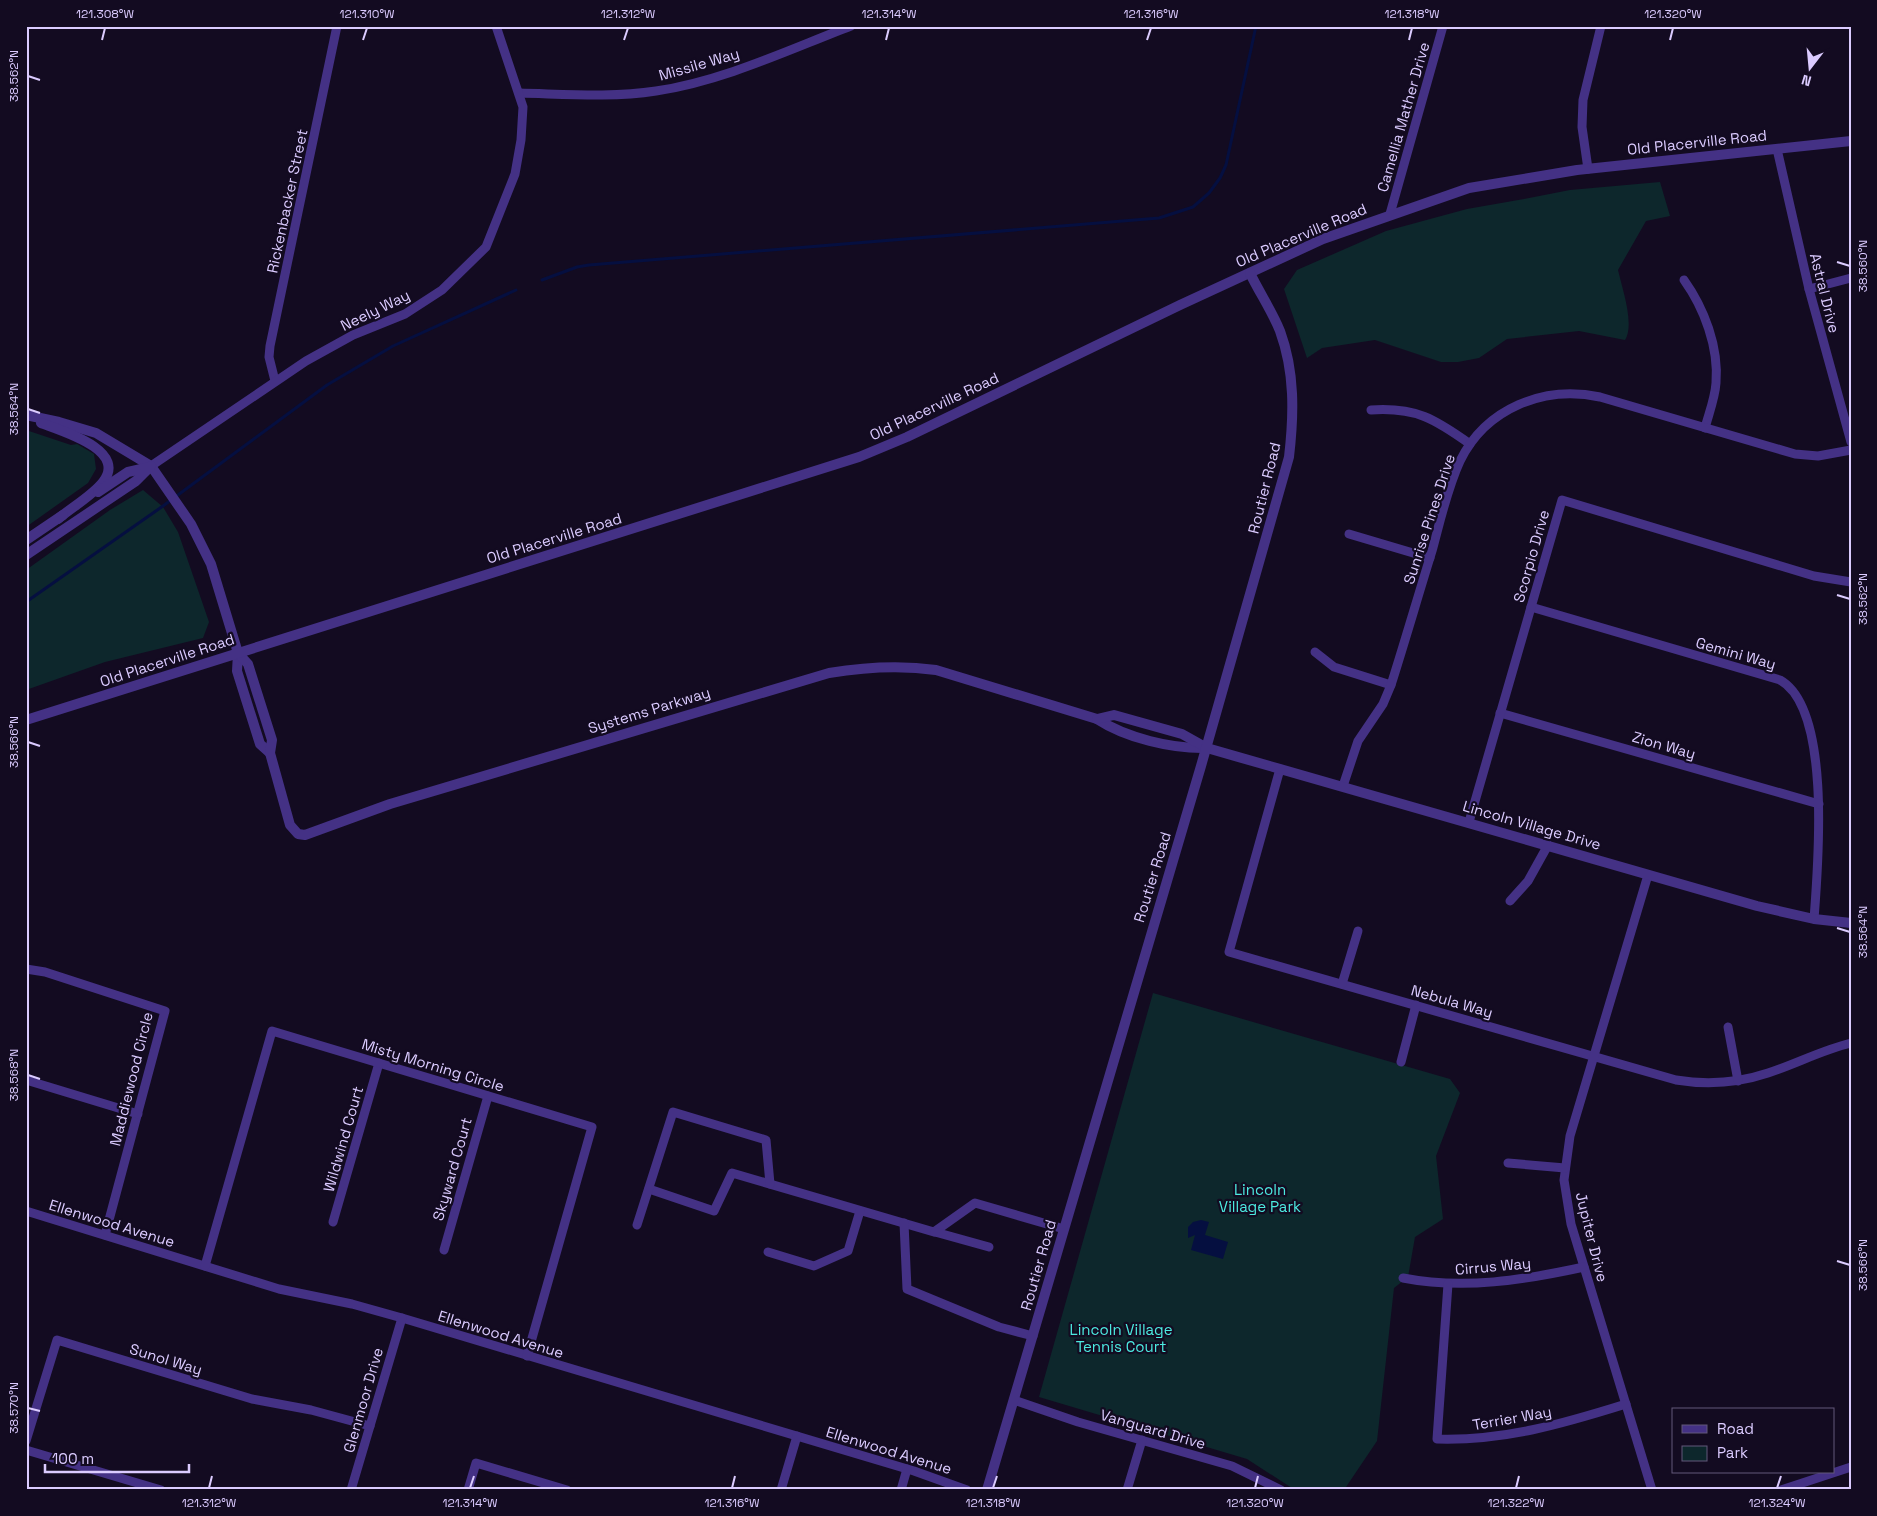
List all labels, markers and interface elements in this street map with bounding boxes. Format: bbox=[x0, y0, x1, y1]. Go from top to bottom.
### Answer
text: 121.308°W bbox=[76, 6, 134, 22]
text: 121.310°W bbox=[339, 6, 395, 22]
text: 121.312°W bbox=[601, 6, 656, 22]
text: 121.314°W bbox=[862, 6, 917, 22]
text: 121.316°W bbox=[1124, 6, 1179, 22]
text: 121.318°W bbox=[1385, 6, 1440, 22]
text: 121.320°W bbox=[1644, 6, 1702, 22]
street label: Camellia Mather Drive bbox=[1372, 40, 1434, 194]
north arrow bbox=[1784, 42, 1834, 92]
street label: Missile Way bbox=[656, 43, 742, 85]
text: 38.562°N bbox=[6, 50, 22, 102]
text: N bbox=[1799, 71, 1813, 90]
street label: Old Placerville Road bbox=[1626, 125, 1768, 159]
street label: Rickenbacker Street bbox=[262, 127, 312, 275]
street label: Old Placerville Road bbox=[1233, 199, 1369, 271]
text: 38.560°N bbox=[1855, 240, 1871, 292]
street label: Astral Drive bbox=[1806, 251, 1844, 335]
street label: Neely Way bbox=[337, 285, 413, 335]
street label: Old Placerville Road bbox=[866, 368, 1002, 444]
text: 38.564°N bbox=[6, 383, 22, 435]
street label: Routier Road bbox=[1243, 440, 1285, 536]
street label: Sunrise Pines Drive bbox=[1399, 451, 1459, 587]
street label: Scorpio Drive bbox=[1509, 507, 1553, 605]
street label: Old Placerville Road bbox=[484, 508, 624, 568]
text: 38.562°N bbox=[1855, 573, 1871, 625]
street label: Old Placerville Road bbox=[97, 629, 237, 691]
street label: Gemini Way bbox=[1694, 632, 1778, 674]
street label: Systems Parkway bbox=[586, 682, 712, 738]
text: 38.566°N bbox=[6, 716, 22, 768]
street label: Zion Way bbox=[1630, 727, 1698, 763]
street label: Lincoln Village Drive bbox=[1461, 796, 1603, 854]
street label: Routier Road bbox=[1129, 829, 1175, 925]
text: 38.564°N bbox=[1855, 906, 1871, 958]
street label: Nebula Way bbox=[1409, 980, 1495, 1022]
street label: Maddiewood Circle bbox=[105, 1010, 157, 1148]
street label: Misty Morning Circle bbox=[359, 1034, 507, 1096]
text: 38.568°N bbox=[6, 1049, 22, 1101]
street label: Wildwind Court bbox=[319, 1084, 367, 1194]
street label: Skyward Court bbox=[428, 1115, 476, 1223]
park label: Lincoln Village Park bbox=[1219, 1180, 1301, 1216]
street label: Jupiter Drive bbox=[1572, 1190, 1612, 1284]
street label: Ellenwood Avenue bbox=[47, 1195, 177, 1251]
street label: Routier Road bbox=[1016, 1217, 1060, 1313]
text: 38.566°N bbox=[1855, 1239, 1871, 1291]
street label: Cirrus Way bbox=[1454, 1253, 1532, 1279]
street label: Ellenwood Avenue bbox=[436, 1306, 566, 1362]
park label: Lincoln Village Tennis Court bbox=[1069, 1320, 1173, 1356]
street label: Sunol Way bbox=[127, 1339, 205, 1379]
street label: Glenmoor Drive bbox=[339, 1345, 387, 1455]
text: 38.570°N bbox=[6, 1382, 22, 1434]
street label: Terrier Way bbox=[1471, 1402, 1553, 1434]
street label: Vanguard Drive bbox=[1098, 1405, 1208, 1453]
legend bbox=[1672, 1408, 1834, 1474]
text: Road bbox=[1717, 1419, 1754, 1438]
street label: Ellenwood Avenue bbox=[824, 1422, 954, 1478]
scale bar bbox=[45, 1441, 189, 1473]
text: Park bbox=[1717, 1443, 1748, 1462]
text: 100 m bbox=[52, 1449, 94, 1468]
text: 121.312°W bbox=[182, 1495, 237, 1511]
text: 121.314°W bbox=[443, 1495, 498, 1511]
text: 121.316°W bbox=[705, 1495, 760, 1511]
text: 121.318°W bbox=[966, 1495, 1021, 1511]
text: 121.320°W bbox=[1226, 1495, 1284, 1511]
text: 121.322°W bbox=[1487, 1495, 1545, 1511]
text: 121.324°W bbox=[1748, 1495, 1806, 1511]

